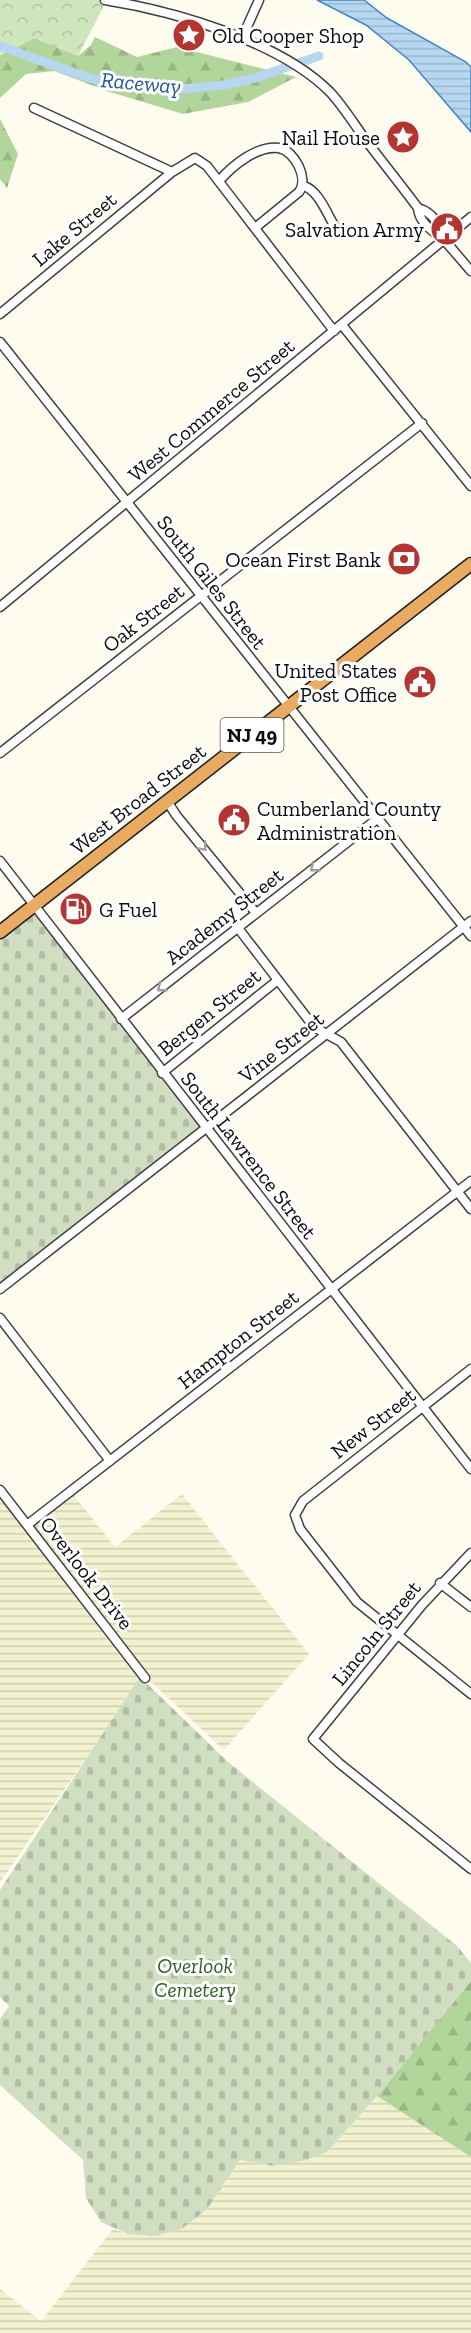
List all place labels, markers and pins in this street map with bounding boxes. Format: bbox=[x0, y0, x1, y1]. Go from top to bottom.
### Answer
place icon: Old Cooper Shop bbox=[171, 17, 207, 53]
place label: Old Cooper Shop bbox=[212, 23, 364, 48]
place icon: Nail House bbox=[385, 119, 421, 155]
place label: Nail House bbox=[282, 125, 380, 150]
public building icon: Salvation Army bbox=[429, 211, 465, 247]
place label: Salvation Army bbox=[285, 217, 424, 242]
bank icon: Ocean First Bank bbox=[386, 541, 422, 577]
place label: Ocean First Bank bbox=[225, 547, 381, 572]
place label: United States Post Office bbox=[275, 658, 397, 707]
public building icon: United States Post Office bbox=[402, 664, 438, 700]
place label: Cumberland County Administration bbox=[257, 796, 441, 845]
public building icon: Cumberland County Administration bbox=[216, 802, 252, 838]
fuel station icon: G Fuel bbox=[58, 891, 94, 927]
place label: G Fuel bbox=[99, 897, 158, 922]

